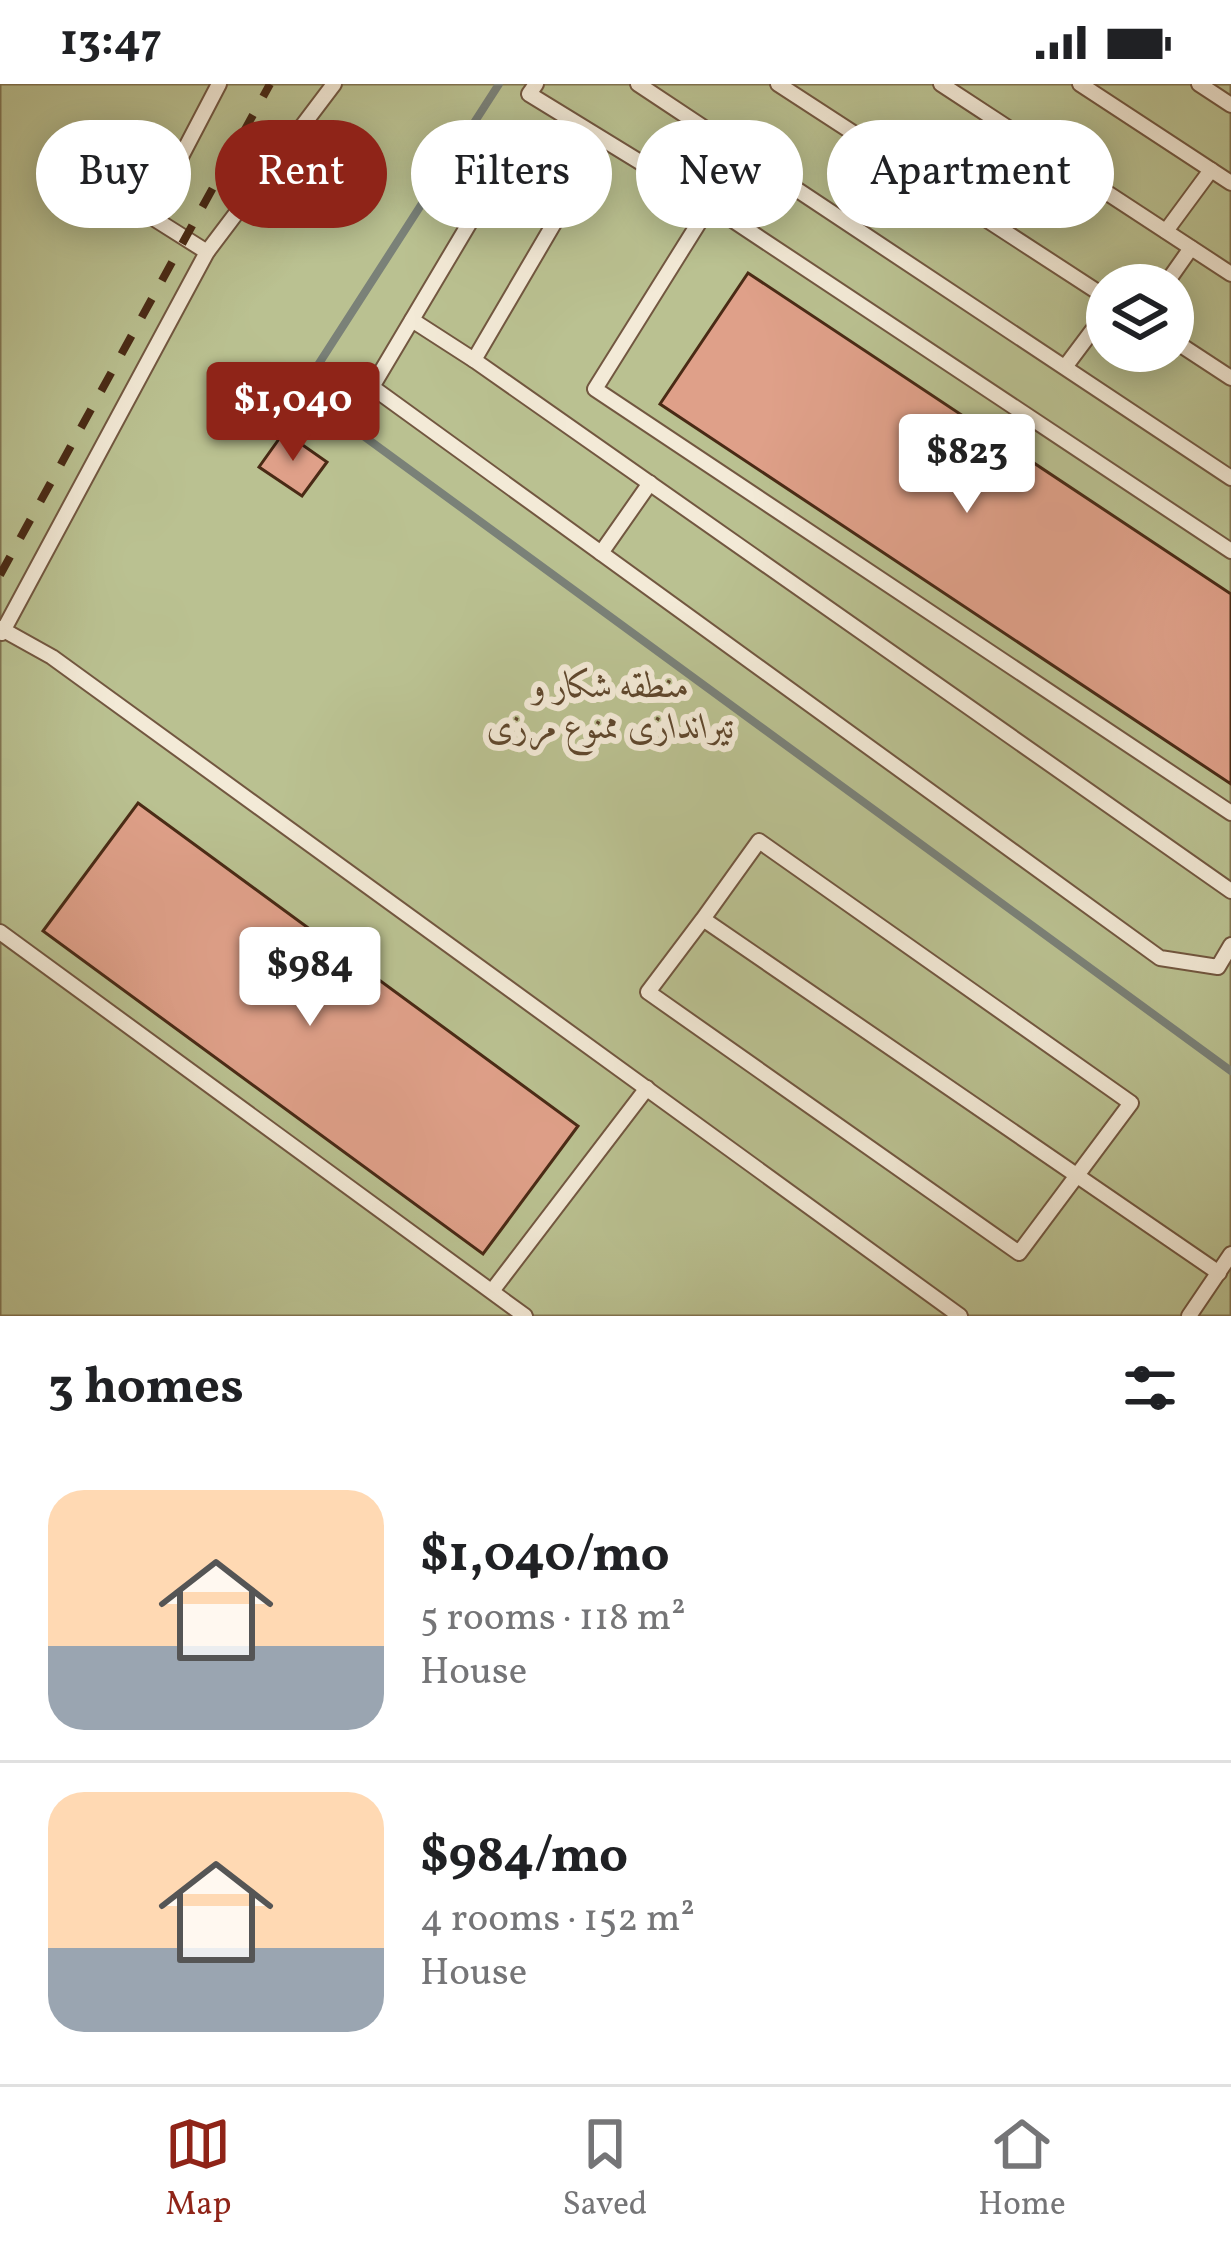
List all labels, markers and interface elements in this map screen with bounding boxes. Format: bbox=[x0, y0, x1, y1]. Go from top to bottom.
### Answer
text: 13:47 bbox=[60, 11, 162, 74]
chip: Buy bbox=[36, 120, 191, 228]
chip: Rent bbox=[215, 120, 387, 228]
chip: Filters bbox=[411, 120, 612, 228]
chip: New bbox=[636, 120, 803, 228]
chip: Apartment bbox=[827, 120, 1114, 228]
map controls bbox=[1086, 264, 1194, 372]
button: layers bbox=[1086, 264, 1194, 372]
pin: $1,040 bbox=[195, 362, 391, 464]
text: $1,040 bbox=[234, 374, 352, 428]
pin: $823 bbox=[896, 414, 1038, 516]
text: $823 bbox=[926, 426, 1008, 480]
park label: منطقه شکار و تیراندازی ممنوع مرزی bbox=[487, 663, 735, 756]
pin: $984 bbox=[239, 927, 381, 1029]
text: $984 bbox=[266, 939, 354, 993]
text: 3 homes bbox=[48, 1353, 244, 1424]
icon: filters bbox=[1117, 1355, 1183, 1421]
text: $1,040/mo bbox=[420, 1521, 670, 1592]
icon: home bbox=[144, 1538, 288, 1682]
text: 5 rooms · 118 m² bbox=[420, 1592, 686, 1646]
text: House bbox=[420, 1646, 527, 1700]
text: $984/mo bbox=[420, 1822, 628, 1893]
icon: home bbox=[144, 1840, 288, 1984]
text: 4 rooms · 152 m² bbox=[420, 1893, 695, 1947]
text: House bbox=[420, 1947, 527, 2001]
tab: Map bbox=[165, 2111, 232, 2229]
tab: Saved bbox=[562, 2111, 647, 2229]
tab: Home bbox=[978, 2111, 1066, 2229]

